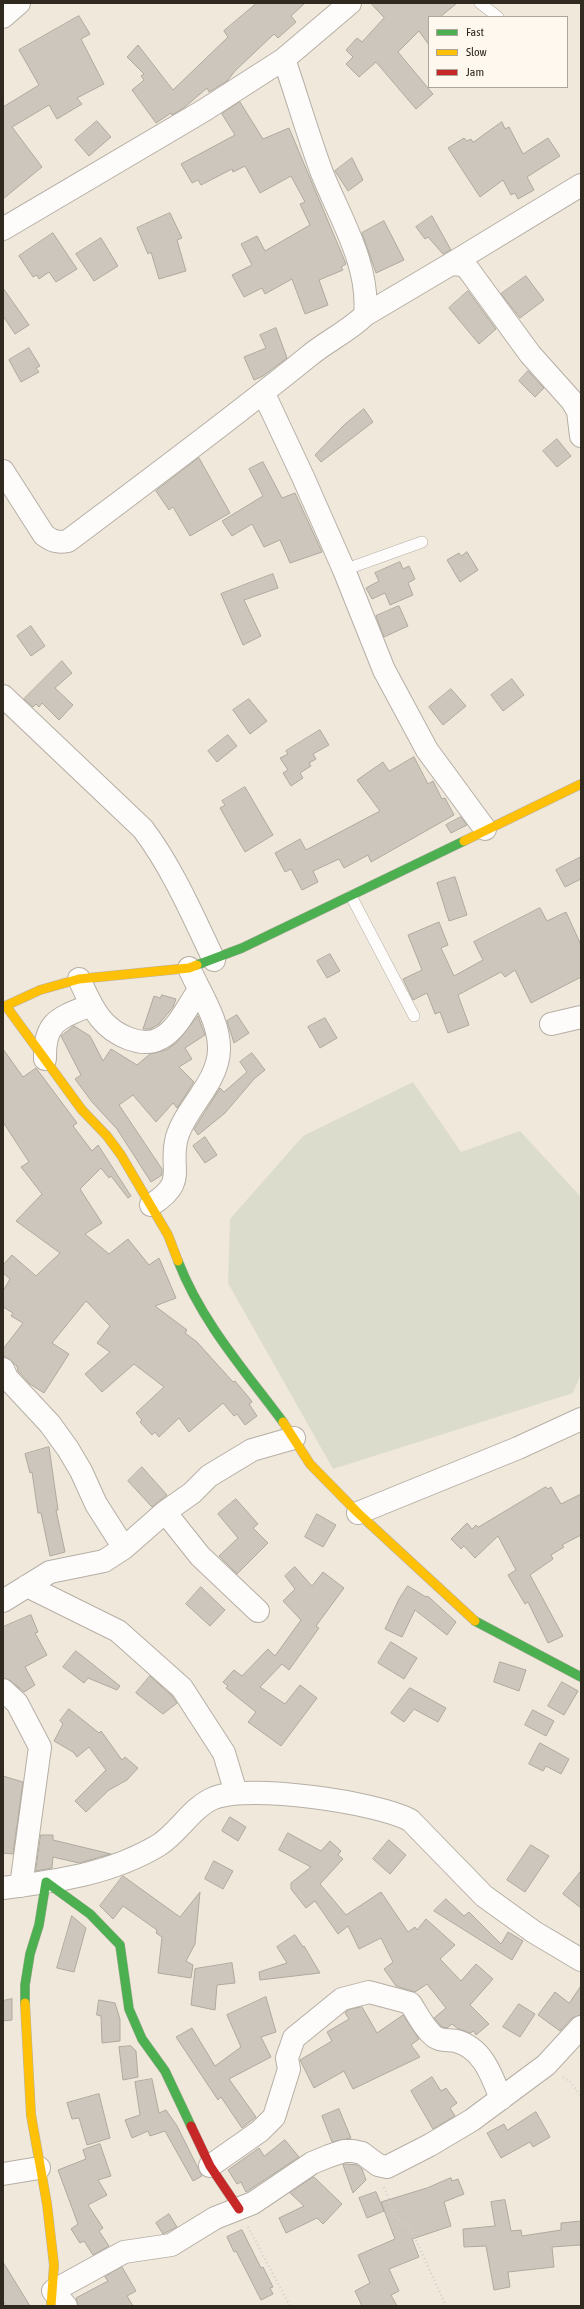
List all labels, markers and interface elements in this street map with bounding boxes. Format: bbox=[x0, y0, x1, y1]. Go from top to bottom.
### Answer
legend bbox=[428, 16, 568, 88]
text: Fast bbox=[466, 25, 484, 39]
text: Slow bbox=[466, 45, 487, 59]
text: Jam bbox=[466, 65, 484, 79]

